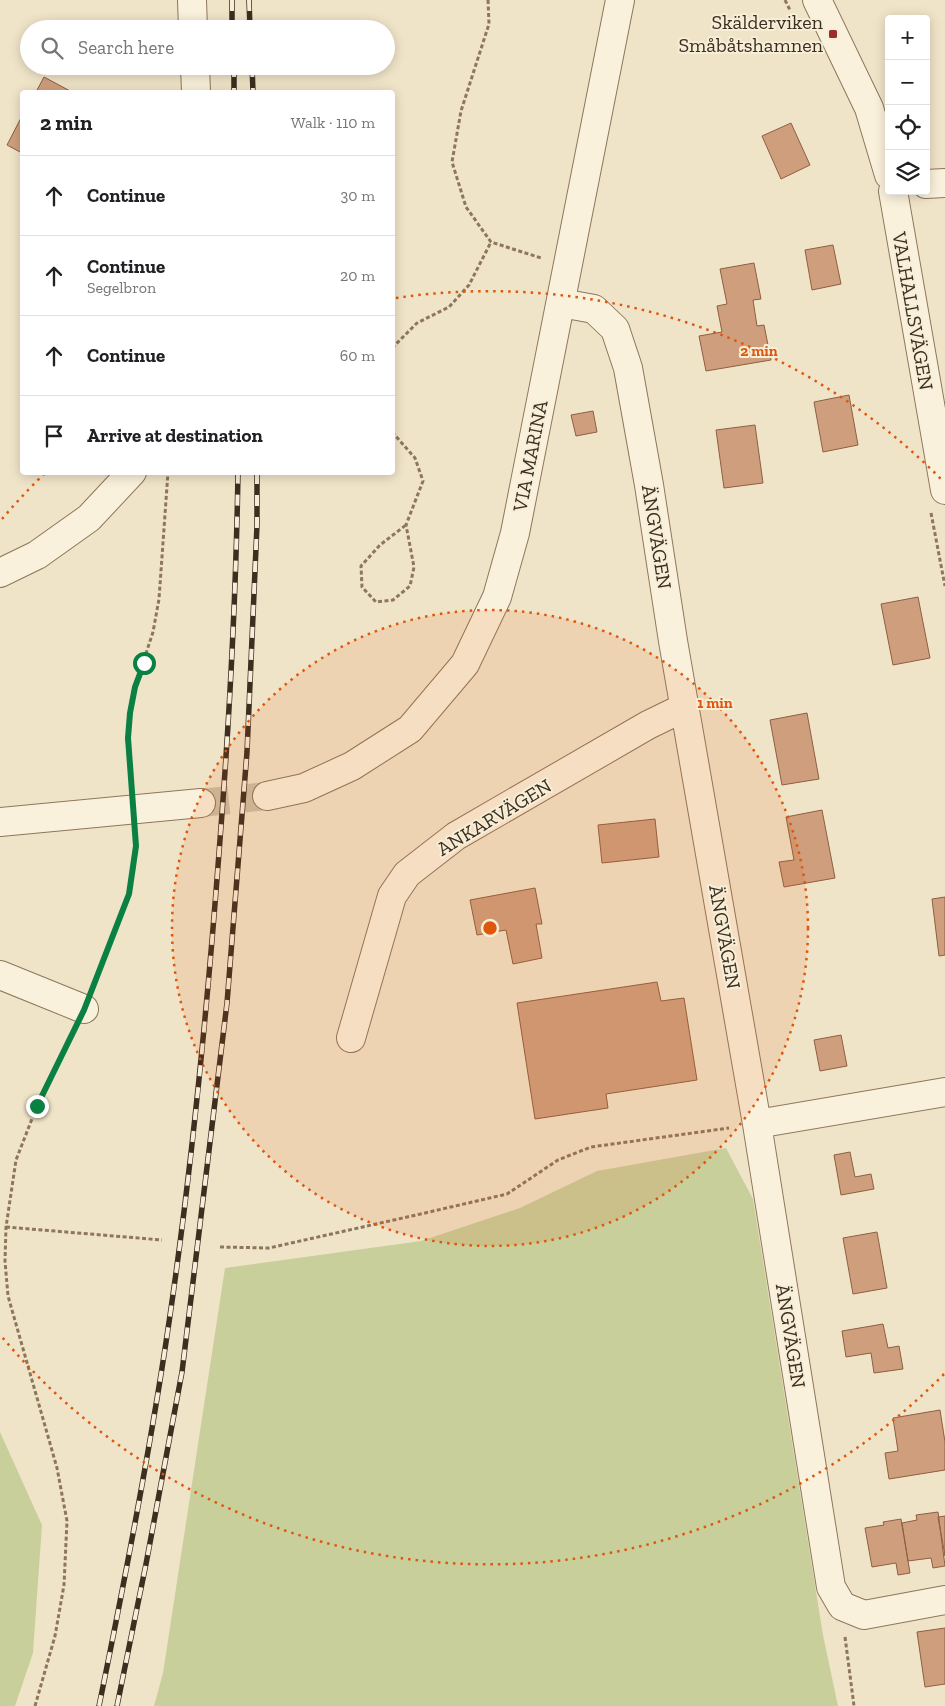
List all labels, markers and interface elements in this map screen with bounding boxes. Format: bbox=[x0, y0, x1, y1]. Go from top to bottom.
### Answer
place label: Skälderviken Småbåtshamnen bbox=[678, 10, 824, 57]
map controls bbox=[885, 15, 930, 195]
button: + bbox=[885, 15, 930, 60]
search box bbox=[20, 20, 395, 75]
marker: Skälderviken Småbåtshamnen bbox=[827, 28, 839, 40]
icon: search bbox=[38, 34, 66, 62]
text: Search here bbox=[78, 36, 174, 59]
button: − bbox=[885, 60, 930, 105]
button: locate bbox=[885, 105, 930, 150]
text: 2 min bbox=[40, 110, 92, 135]
text: Walk · 110 m bbox=[291, 113, 375, 132]
button: layers bbox=[885, 150, 930, 195]
icon: ahead bbox=[40, 182, 68, 210]
text: Continue bbox=[87, 184, 165, 207]
text: 30 m bbox=[341, 186, 375, 205]
street label: VALHALLSVÄGEN bbox=[887, 229, 939, 392]
text: Continue bbox=[87, 255, 165, 278]
icon: ahead bbox=[40, 262, 68, 290]
text: 20 m bbox=[340, 266, 375, 285]
text: Segelbron bbox=[87, 278, 156, 297]
icon: ahead bbox=[40, 342, 68, 370]
text: 2 min bbox=[740, 342, 778, 360]
text: Continue bbox=[87, 344, 165, 367]
text: 60 m bbox=[340, 346, 375, 365]
street label: VIA MARINA bbox=[507, 397, 553, 515]
icon: arrive bbox=[40, 422, 68, 450]
text: Arrive at destination bbox=[87, 424, 263, 447]
street label: ÄNGVÄGEN bbox=[637, 483, 677, 591]
route start bbox=[133, 652, 156, 675]
text: 1 min bbox=[697, 694, 733, 712]
street label: ANKARVÄGEN bbox=[432, 773, 556, 861]
street label: ÄNGVÄGEN bbox=[704, 883, 746, 991]
centre of rings bbox=[481, 919, 499, 937]
route end bbox=[26, 1095, 49, 1118]
street label: ÄNGVÄGEN bbox=[771, 1282, 811, 1390]

